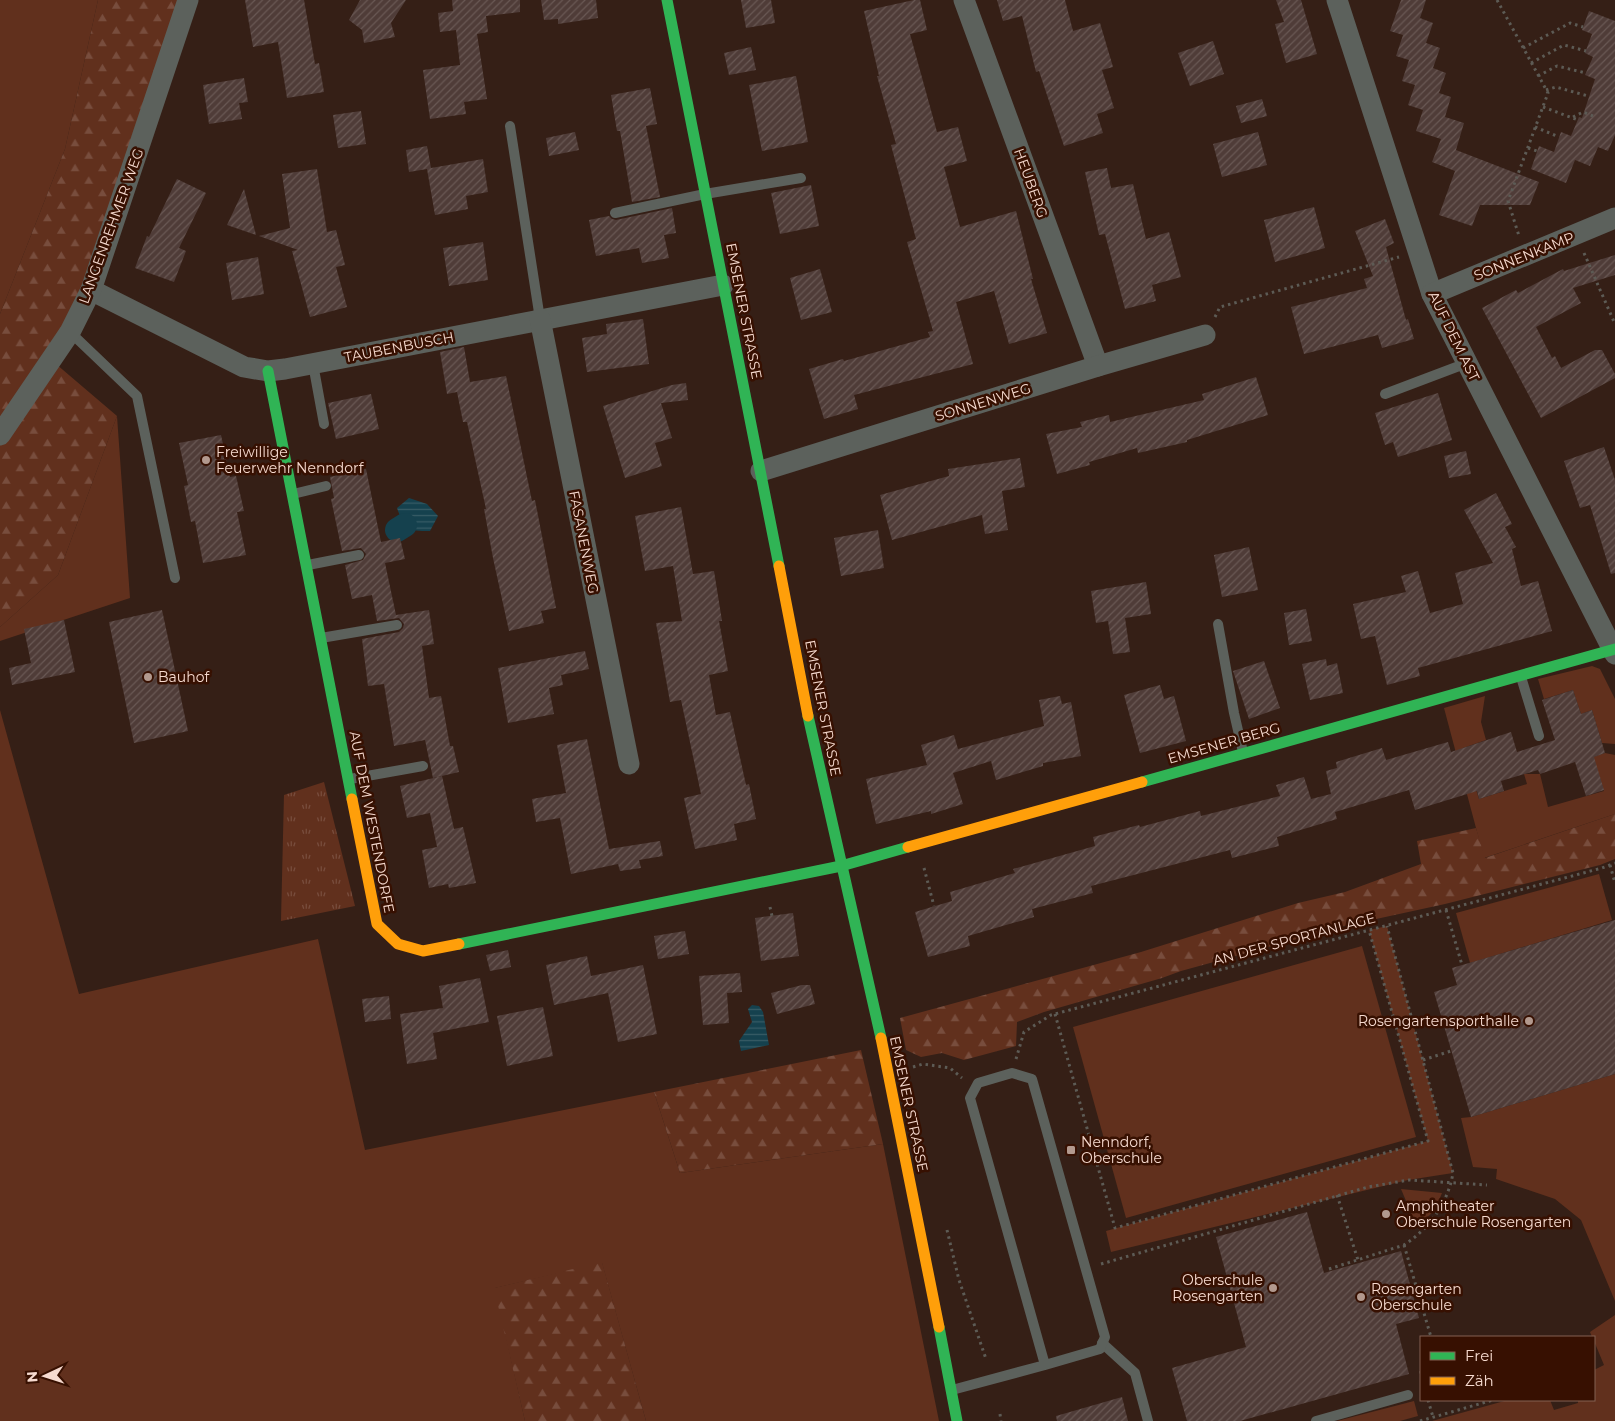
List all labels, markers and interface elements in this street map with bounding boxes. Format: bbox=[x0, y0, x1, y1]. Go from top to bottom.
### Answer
street label: LANGENREHMER WEG bbox=[74, 146, 148, 306]
street label: HEUBERG bbox=[1010, 146, 1052, 220]
street label: SONNENKAMP bbox=[1471, 228, 1577, 284]
street label: EMSENER STRASSE bbox=[722, 241, 766, 381]
street label: AUF DEM AST bbox=[1424, 288, 1484, 384]
street label: TAUBENBUSCH bbox=[343, 328, 455, 366]
street label: SONNENWEG bbox=[933, 379, 1033, 425]
place label: Freiwillige Feuerwehr Nenndorf bbox=[216, 443, 365, 477]
marker: Freiwillige Feuerwehr Nenndorf bbox=[200, 454, 212, 466]
street label: FASANENWEG bbox=[565, 489, 603, 595]
street label: EMSENER STRASSE bbox=[801, 638, 845, 778]
place label: Bauhof bbox=[158, 668, 210, 686]
marker: Bauhof bbox=[142, 671, 154, 683]
street label: EMSENER BERG bbox=[1166, 718, 1282, 768]
street label: AUF DEM WESTENDORFE bbox=[346, 729, 398, 915]
street label: AN DER SPORTANLAGE bbox=[1211, 909, 1377, 969]
place label: Rosengartensporthalle bbox=[1358, 1012, 1519, 1030]
marker: Rosengartensporthalle bbox=[1523, 1015, 1535, 1027]
street label: EMSENER STRASSE bbox=[886, 1034, 932, 1174]
place label: Nenndorf, Oberschule bbox=[1081, 1133, 1162, 1167]
marker: Nenndorf, Oberschule bbox=[1065, 1144, 1077, 1156]
place label: Amphitheater Oberschule Rosengarten bbox=[1396, 1197, 1571, 1231]
marker: Amphitheater Oberschule Rosengarten bbox=[1380, 1208, 1392, 1220]
place label: Oberschule Rosengarten bbox=[1172, 1271, 1263, 1305]
place label: Rosengarten Oberschule bbox=[1371, 1280, 1462, 1314]
marker: Oberschule Rosengarten bbox=[1267, 1282, 1279, 1294]
marker: Rosengarten Oberschule bbox=[1355, 1291, 1367, 1303]
legend bbox=[1420, 1336, 1595, 1401]
text: Frei bbox=[1465, 1346, 1493, 1365]
north arrow bbox=[20, 1351, 70, 1401]
text: N bbox=[23, 1371, 41, 1383]
text: Zäh bbox=[1465, 1371, 1494, 1390]

